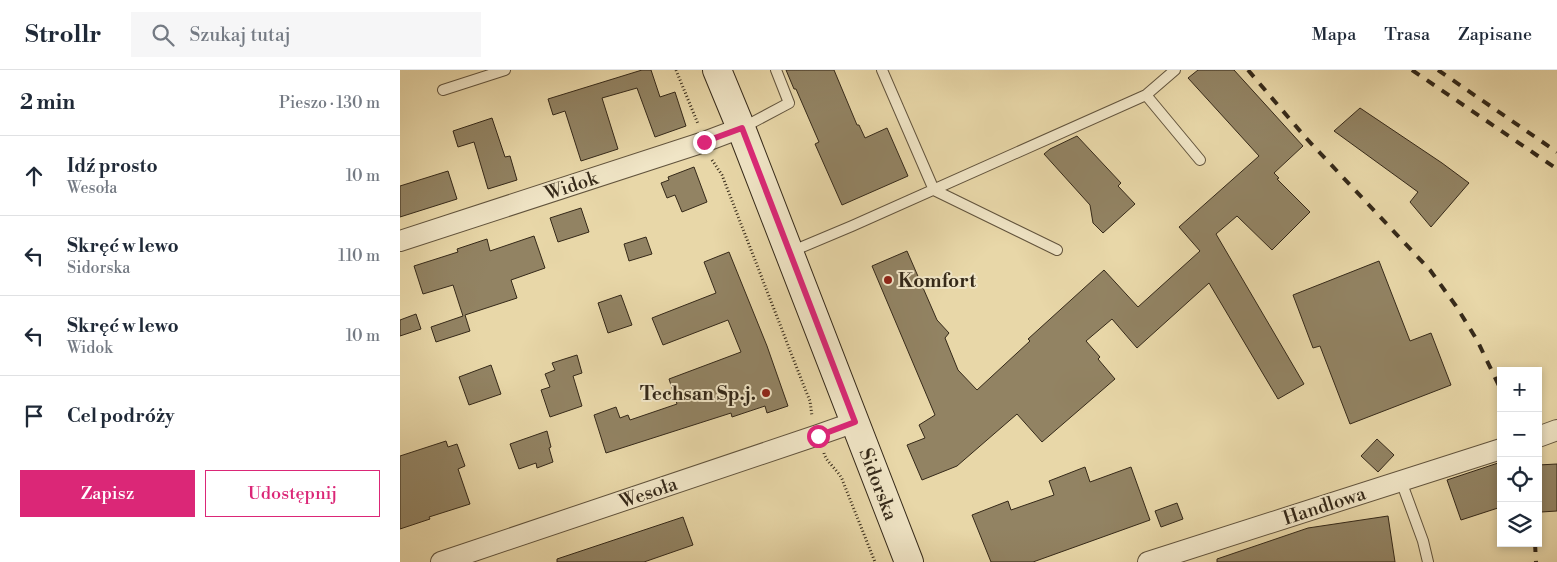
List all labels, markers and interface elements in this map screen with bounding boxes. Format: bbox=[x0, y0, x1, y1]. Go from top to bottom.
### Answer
search box bbox=[131, 12, 481, 57]
text: Strollr bbox=[25, 20, 101, 50]
icon: search bbox=[149, 21, 177, 49]
text: Szukaj tutaj bbox=[189, 23, 291, 47]
text: Mapa bbox=[1312, 23, 1356, 46]
text: Trasa bbox=[1384, 23, 1430, 46]
text: Zapisane bbox=[1458, 23, 1532, 46]
text: 2 min bbox=[20, 90, 75, 116]
text: Pieszo · 130 m bbox=[279, 93, 380, 113]
route end bbox=[693, 131, 716, 154]
text: Idź prosto bbox=[67, 154, 158, 178]
icon: ahead bbox=[20, 162, 48, 190]
text: 10 m bbox=[346, 166, 380, 186]
street label: Widok bbox=[541, 166, 602, 206]
text: Wesoła bbox=[67, 178, 117, 198]
text: Skręć w lewo bbox=[67, 234, 179, 258]
icon: left bbox=[20, 242, 48, 270]
text: 110 m bbox=[338, 246, 380, 266]
text: Sidorska bbox=[67, 258, 130, 278]
place label: Komfort bbox=[898, 269, 976, 293]
marker: Komfort bbox=[882, 274, 894, 286]
text: Skręć w lewo bbox=[67, 314, 179, 338]
icon: left bbox=[20, 322, 48, 350]
text: 10 m bbox=[346, 326, 380, 346]
text: Widok bbox=[67, 338, 113, 358]
map controls bbox=[1497, 367, 1542, 547]
button: + bbox=[1497, 367, 1542, 412]
place label: Techsan Sp.j. bbox=[640, 382, 756, 406]
marker: Techsan Sp.j. bbox=[760, 387, 772, 399]
icon: arrive bbox=[20, 402, 48, 430]
text: Cel podróży bbox=[67, 404, 174, 428]
button: − bbox=[1497, 412, 1542, 457]
route start bbox=[807, 425, 830, 448]
street label: Sidorska bbox=[853, 445, 903, 524]
button: locate bbox=[1497, 457, 1542, 502]
button: Zapisz bbox=[20, 470, 195, 517]
button: Udostępnij bbox=[205, 470, 380, 517]
street label: Wesoła bbox=[615, 472, 681, 514]
street label: Handlowa bbox=[1280, 481, 1369, 531]
button: layers bbox=[1497, 502, 1542, 547]

